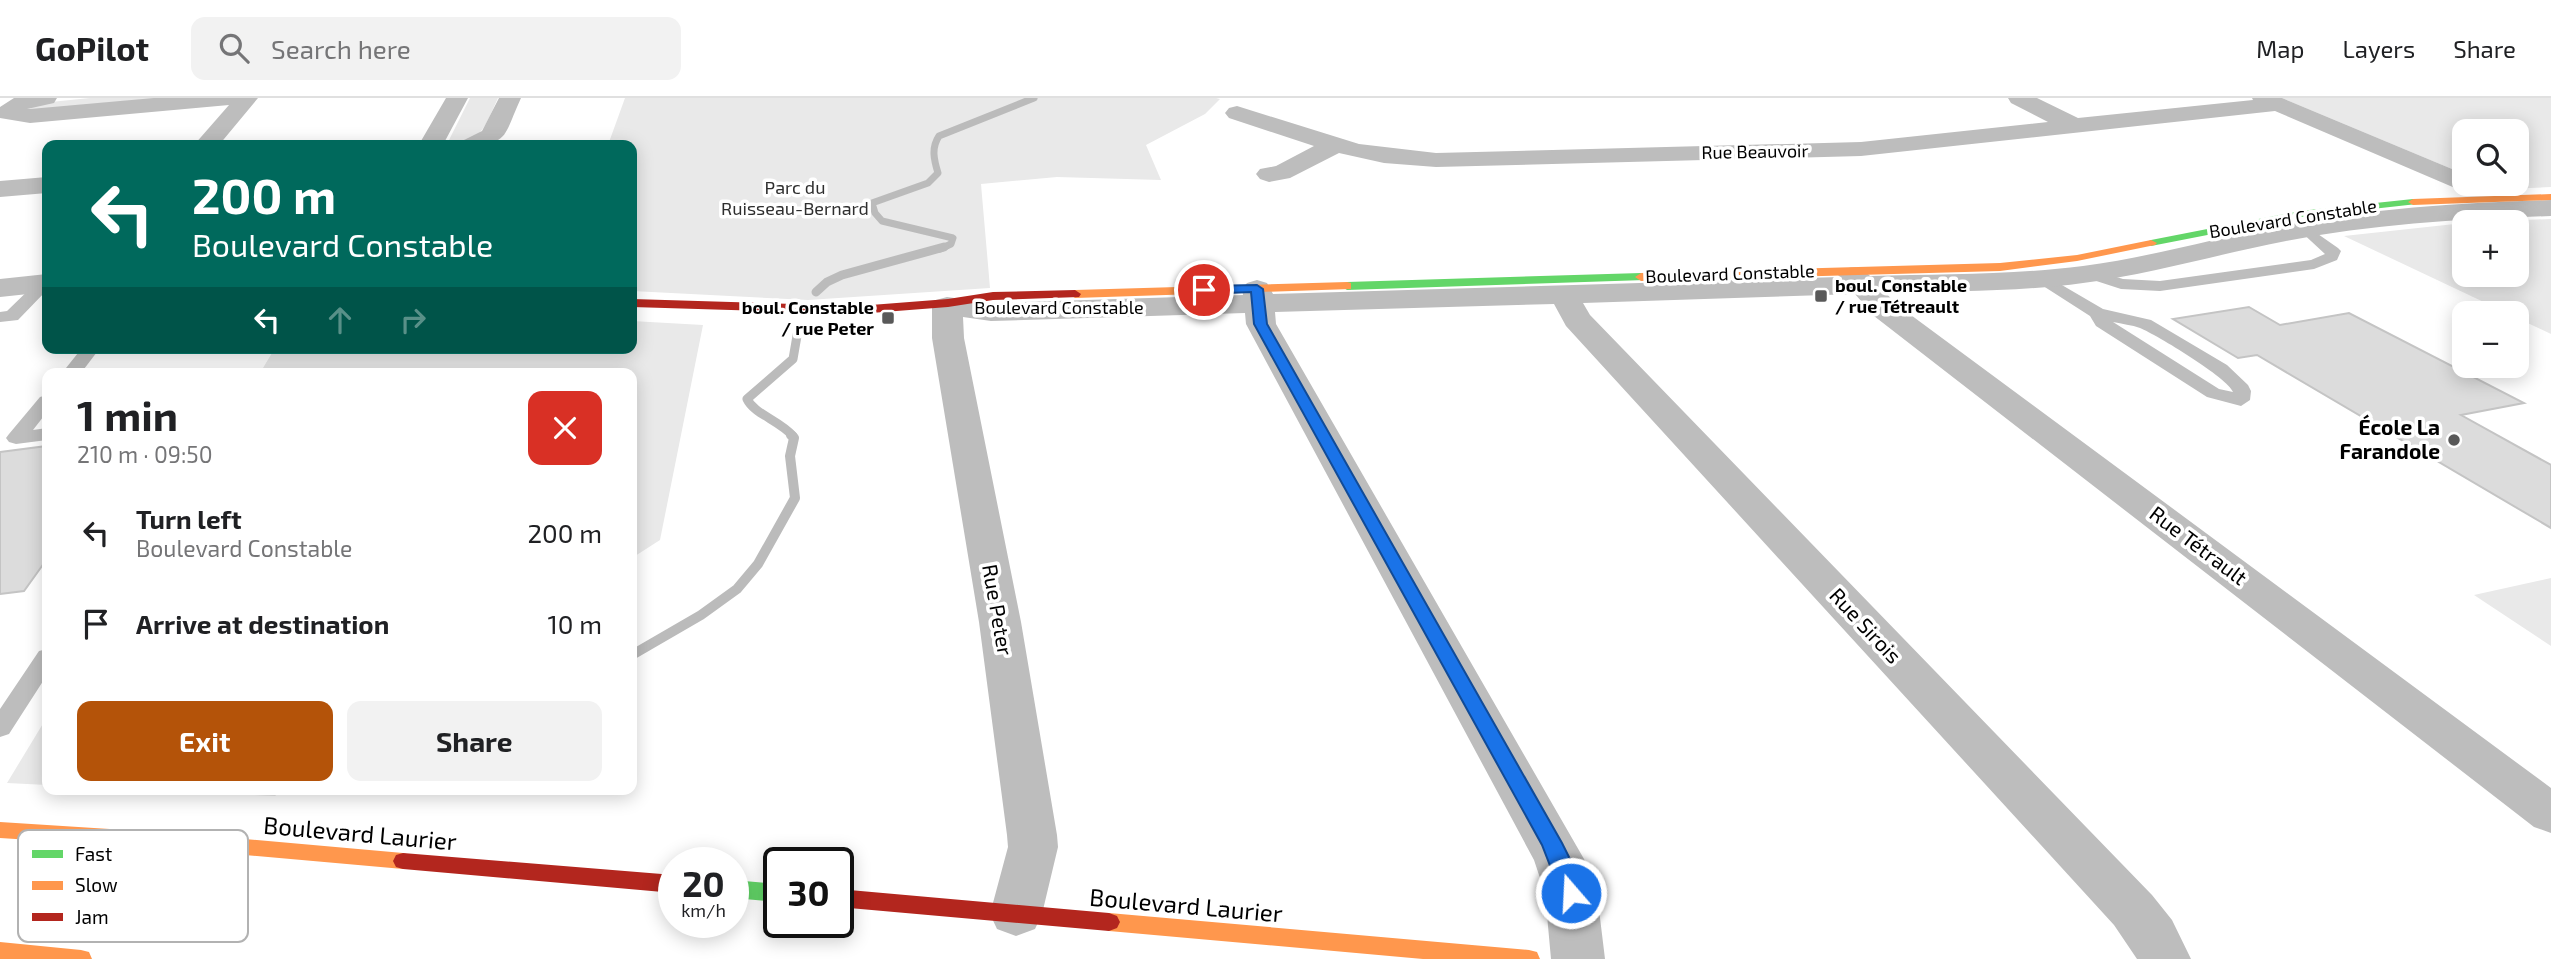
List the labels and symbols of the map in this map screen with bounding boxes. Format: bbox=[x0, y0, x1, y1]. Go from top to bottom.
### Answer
street label: Rue Beauvoir bbox=[1701, 139, 1809, 163]
park label: Parc du Ruisseau-Bernard bbox=[721, 176, 869, 219]
street label: Boulevard Constable bbox=[2207, 194, 2378, 242]
street label: Boulevard Constable bbox=[1645, 259, 1815, 287]
pin bbox=[1174, 260, 1234, 320]
place label: boul. Constable / rue Tétreault bbox=[1835, 274, 1967, 317]
marker: boul. Constable / rue Tétreault bbox=[1813, 288, 1829, 304]
place label: boul. Constable / rue Peter bbox=[742, 296, 874, 339]
street label: Boulevard Constable bbox=[974, 296, 1144, 318]
marker: boul. Constable / rue Peter bbox=[880, 310, 896, 326]
place label: École La Farandole bbox=[2340, 414, 2440, 463]
marker: École La Farandole bbox=[2446, 432, 2462, 448]
street label: Rue Tétrault bbox=[2145, 500, 2253, 590]
street label: Rue Peter bbox=[978, 562, 1019, 658]
street label: Rue Sirois bbox=[1825, 582, 1907, 668]
street label: Boulevard Laurier bbox=[262, 810, 458, 855]
legend bbox=[18, 830, 248, 942]
text: Fast bbox=[75, 842, 112, 865]
speed limit sign: 30 bbox=[763, 847, 854, 938]
position arrow bbox=[1534, 856, 1608, 930]
text: Slow bbox=[75, 873, 118, 896]
street label: Boulevard Laurier bbox=[1088, 882, 1284, 927]
text: Jam bbox=[75, 905, 109, 928]

